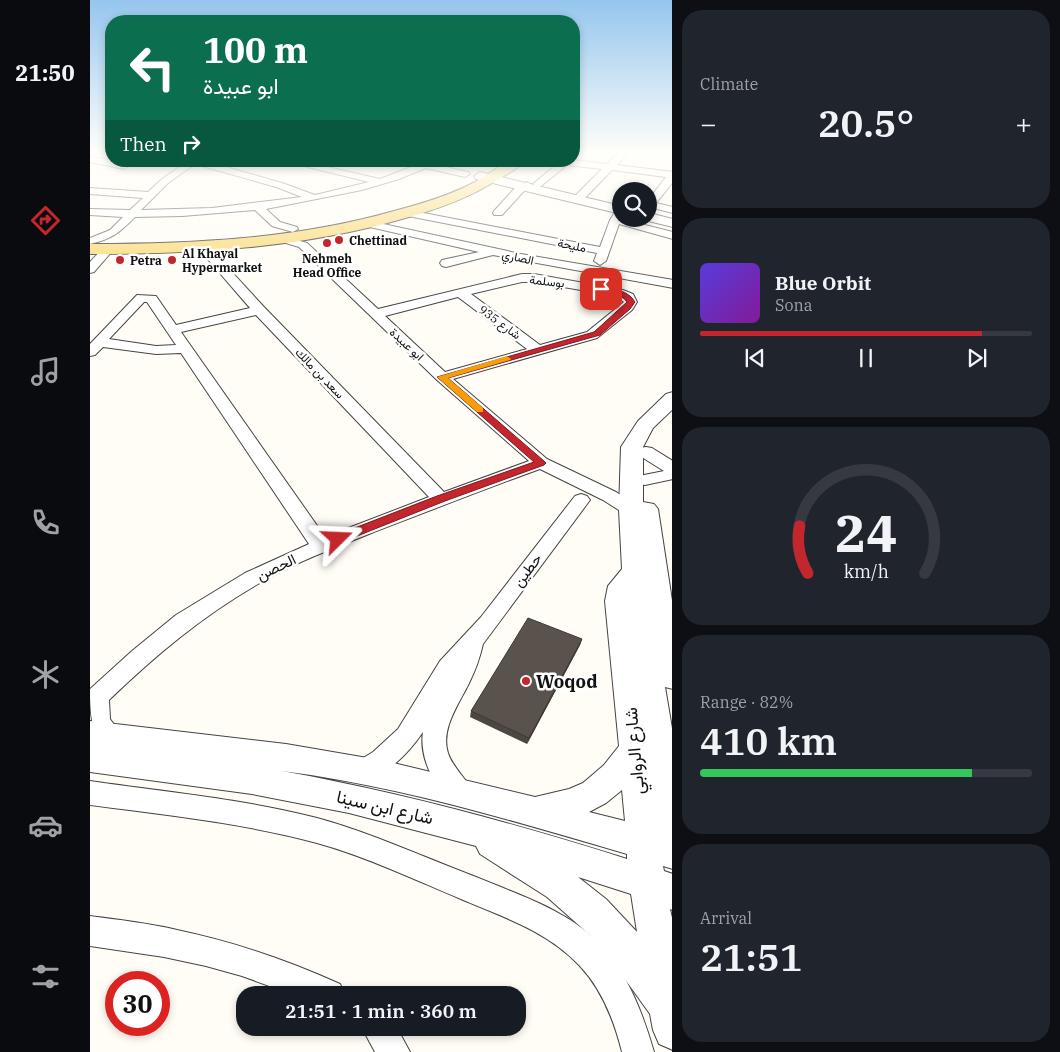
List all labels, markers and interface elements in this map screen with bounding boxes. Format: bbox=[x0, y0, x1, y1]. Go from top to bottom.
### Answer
text: 100 m bbox=[203, 27, 308, 73]
icon: left bbox=[120, 35, 185, 100]
text: 21:50 bbox=[15, 58, 75, 87]
text: ابو عبيدة bbox=[203, 71, 279, 100]
text: Climate bbox=[700, 74, 758, 94]
text: 20.5° bbox=[818, 98, 914, 147]
text: − bbox=[700, 105, 717, 142]
text: + bbox=[1015, 105, 1032, 142]
icon: right bbox=[177, 130, 205, 158]
text: Then bbox=[120, 132, 167, 156]
map controls bbox=[612, 182, 657, 227]
button: search bbox=[612, 182, 657, 227]
icon: directions bbox=[28, 203, 63, 238]
place label: Chettinad bbox=[349, 233, 407, 248]
marker: Chettinad bbox=[333, 234, 345, 246]
street label: مليحة bbox=[556, 235, 588, 255]
marker: Nehmeh Head Office bbox=[321, 237, 333, 249]
place label: Al Khayal Hypermarket bbox=[182, 246, 262, 275]
street label: الصاري bbox=[500, 246, 535, 271]
place label: Nehmeh Head Office bbox=[293, 251, 362, 280]
place label: Petra bbox=[130, 253, 162, 268]
marker: Petra bbox=[114, 254, 126, 266]
marker: Al Khayal Hypermarket bbox=[166, 254, 178, 266]
pin bbox=[580, 268, 622, 310]
text: Blue Orbit bbox=[775, 271, 871, 295]
street label: بوسلمة bbox=[529, 272, 565, 291]
icon: arrive bbox=[587, 275, 615, 303]
text: Sona bbox=[775, 295, 812, 315]
street label: شارع 935 bbox=[475, 302, 524, 344]
street label: ابو عبيدة bbox=[386, 324, 427, 364]
icon: previous bbox=[741, 344, 769, 372]
icon: pause bbox=[852, 344, 880, 372]
icon: next bbox=[963, 344, 991, 372]
street label: سعد بن مالك bbox=[292, 345, 348, 402]
icon: music bbox=[28, 354, 63, 389]
text: 24 bbox=[835, 499, 897, 566]
icon: phone bbox=[28, 505, 63, 540]
position arrow bbox=[311, 512, 363, 564]
street label: الحصن bbox=[253, 549, 299, 586]
street label: حطين bbox=[508, 550, 547, 591]
text: km/h bbox=[843, 560, 889, 583]
icon: climate bbox=[28, 657, 63, 692]
place label: Woqod bbox=[536, 670, 598, 693]
marker: Woqod bbox=[520, 675, 532, 687]
text: Range · 82% bbox=[700, 692, 793, 712]
street label: شارع الروابي bbox=[619, 706, 653, 795]
text: 410 km bbox=[700, 716, 837, 765]
street label: شارع ابن سينا bbox=[334, 785, 436, 830]
icon: car bbox=[28, 808, 63, 843]
text: Arrival bbox=[700, 908, 752, 928]
text: 21:51 bbox=[700, 932, 803, 981]
icon: filters bbox=[28, 959, 63, 994]
speed limit sign: 30 bbox=[105, 971, 170, 1036]
text: 21:51 · 1 min · 360 m bbox=[285, 999, 477, 1023]

